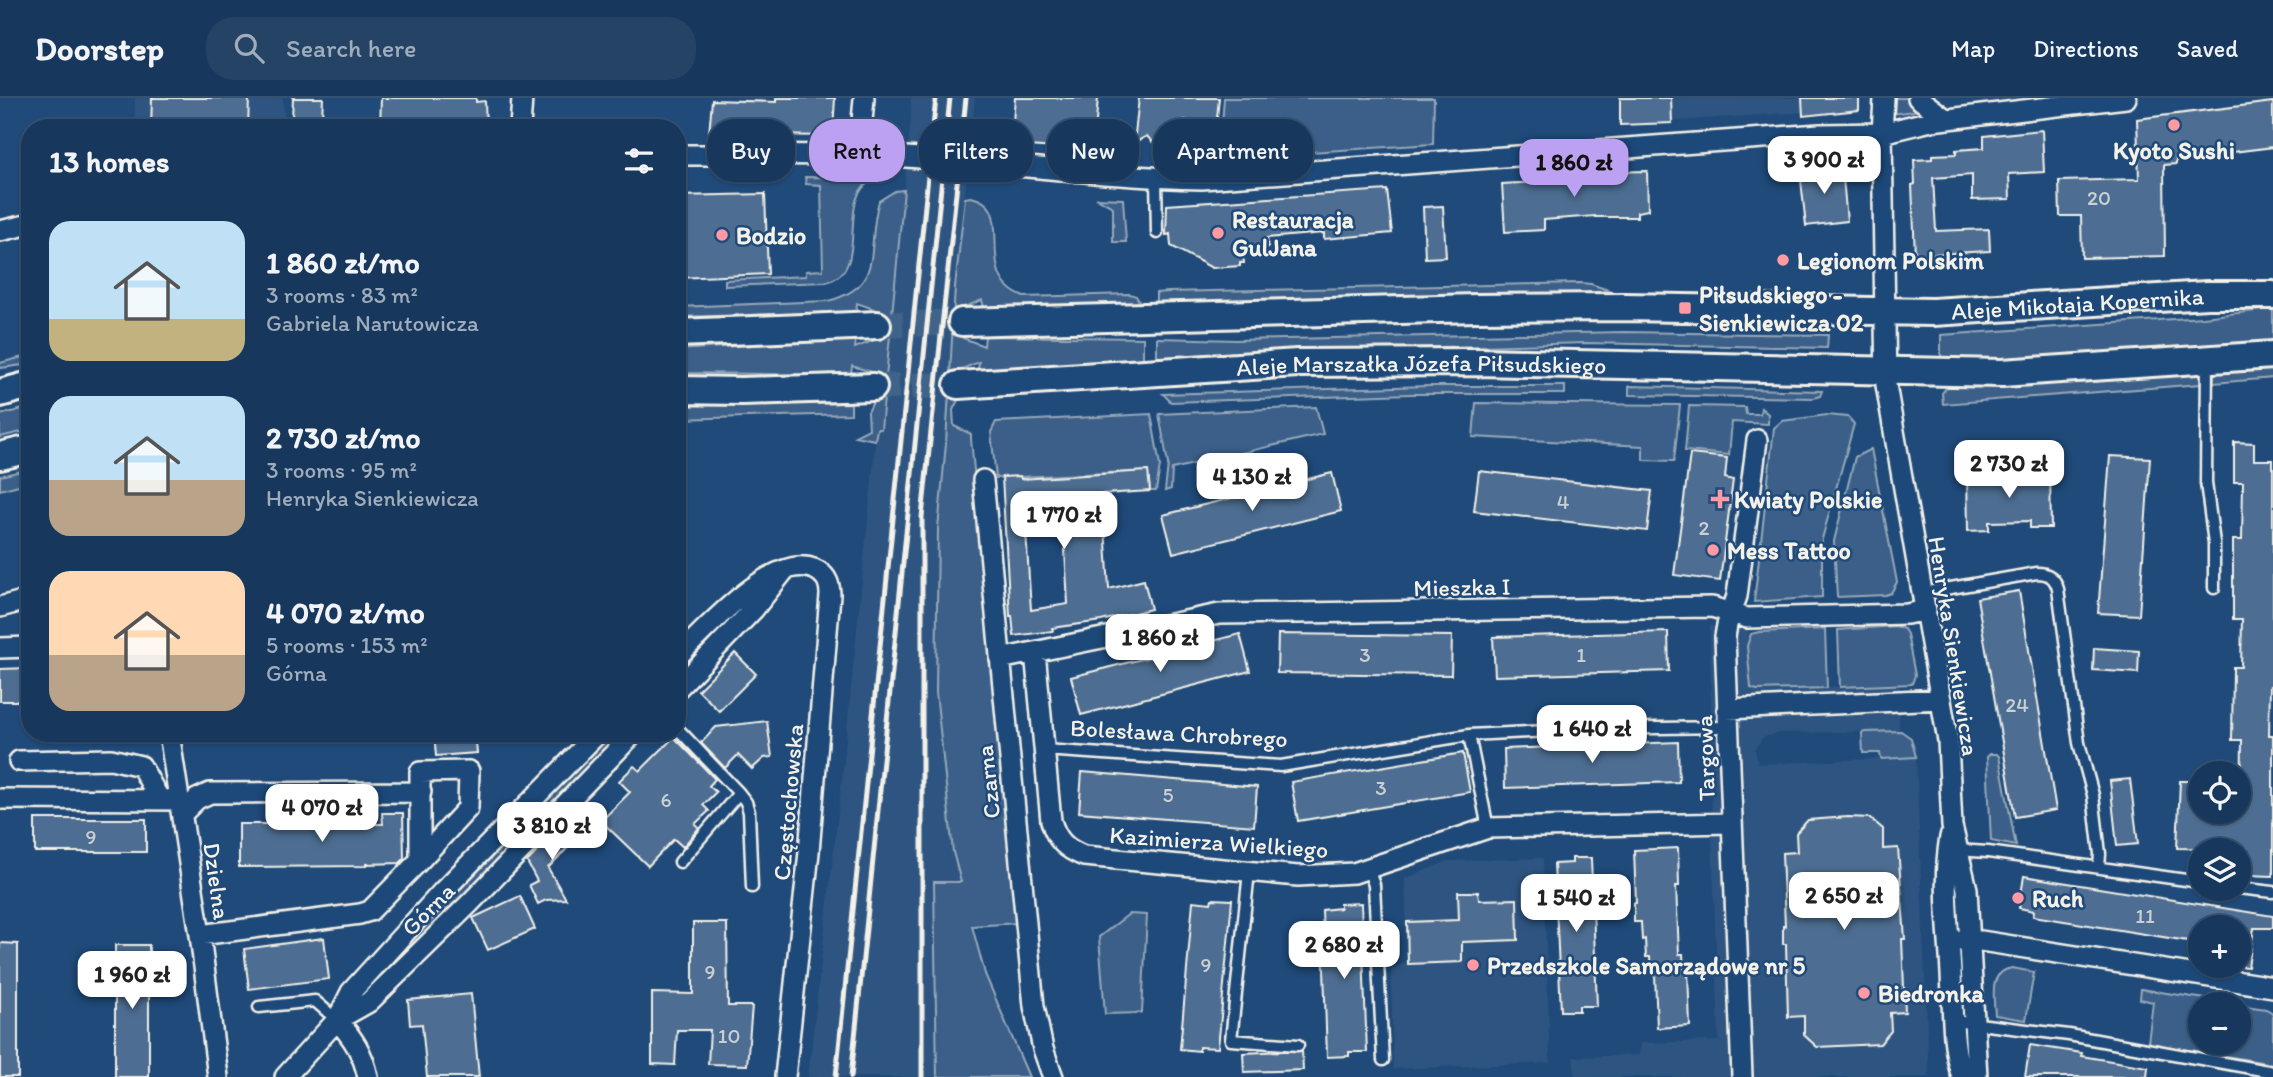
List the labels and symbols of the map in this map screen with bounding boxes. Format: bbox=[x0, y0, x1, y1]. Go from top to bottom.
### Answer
marker: Kyoto Sushi bbox=[2166, 117, 2182, 133]
pin: 3 900 zł bbox=[1752, 136, 1896, 196]
place label: Kyoto Sushi bbox=[2113, 136, 2235, 166]
pin: 1 860 zł bbox=[1502, 140, 1646, 199]
house number: 20 bbox=[2087, 185, 2111, 210]
place label: Restauracja GulJana bbox=[1232, 205, 1354, 262]
place label: Bodzio bbox=[736, 221, 806, 250]
marker: Restauracja GulJana bbox=[1210, 225, 1226, 241]
marker: Bodzio bbox=[714, 227, 730, 243]
place label: Legionom Polskim bbox=[1797, 246, 1985, 276]
marker: Legionom Polskim bbox=[1775, 252, 1791, 268]
place label: Piłsudskiego - Sienkiewicza 02 bbox=[1699, 280, 1864, 337]
street label: Aleje Mikołaja Kopernika bbox=[1950, 281, 2205, 325]
marker: Piłsudskiego - Sienkiewicza 02 bbox=[1677, 300, 1693, 316]
street label: Aleje Marszałka Józefa Piłsudskiego bbox=[1235, 347, 1607, 381]
pin: 2 730 zł bbox=[1937, 440, 2081, 500]
pin: 4 130 zł bbox=[1180, 454, 1324, 513]
place label: Kwiaty Polskie bbox=[1734, 485, 1882, 515]
house number: 4 bbox=[1557, 489, 1570, 514]
pin: 1 770 zł bbox=[992, 491, 1136, 551]
marker: Kwiaty Polskie bbox=[1712, 491, 1728, 507]
house number: 2 bbox=[1698, 515, 1710, 540]
street label: Henryka Sienkiewicza bbox=[1922, 534, 1986, 758]
place label: Mess Tattoo bbox=[1727, 536, 1851, 565]
marker: Mess Tattoo bbox=[1705, 542, 1721, 558]
street label: Mieszka I bbox=[1413, 572, 1511, 602]
pin: 1 860 zł bbox=[1088, 614, 1232, 674]
house number: 3 bbox=[1359, 642, 1371, 667]
house number: 1 bbox=[1576, 642, 1586, 667]
house number: 24 bbox=[2005, 692, 2029, 717]
pin: 1 640 zł bbox=[1520, 706, 1664, 765]
street label: Bolesława Chrobrego bbox=[1069, 713, 1289, 753]
street label: Targowa bbox=[1689, 714, 1721, 802]
street label: Częstochowska bbox=[767, 722, 809, 882]
street label: Czarna bbox=[970, 744, 1006, 820]
house number: 3 bbox=[1375, 775, 1387, 800]
house number: 5 bbox=[1162, 782, 1174, 807]
pin: 4 070 zł bbox=[250, 784, 394, 844]
house number: 6 bbox=[660, 787, 672, 812]
pin: 3 810 zł bbox=[480, 802, 624, 862]
street label: Kazimierza Wielkiego bbox=[1109, 820, 1329, 864]
house number: 9 bbox=[86, 824, 96, 849]
street label: Dzielna bbox=[197, 841, 237, 922]
pin: 2 650 zł bbox=[1772, 872, 1916, 932]
pin: 1 540 zł bbox=[1504, 874, 1648, 934]
street label: Górna bbox=[395, 876, 461, 942]
place label: Ruch bbox=[2032, 884, 2084, 913]
marker: Ruch bbox=[2010, 890, 2026, 906]
house number: 11 bbox=[2135, 903, 2155, 928]
pin: 2 680 zł bbox=[1272, 922, 1416, 981]
pin: 1 960 zł bbox=[60, 951, 204, 1011]
place label: Przedszkole Samorządowe nr 5 bbox=[1487, 951, 1806, 981]
house number: 9 bbox=[1201, 952, 1211, 977]
marker: Przedszkole Samorządowe nr 5 bbox=[1465, 957, 1481, 973]
house number: 9 bbox=[705, 959, 715, 984]
place label: Biedronka bbox=[1878, 979, 1985, 1008]
marker: Biedronka bbox=[1856, 985, 1872, 1001]
house number: 10 bbox=[718, 1023, 740, 1048]

